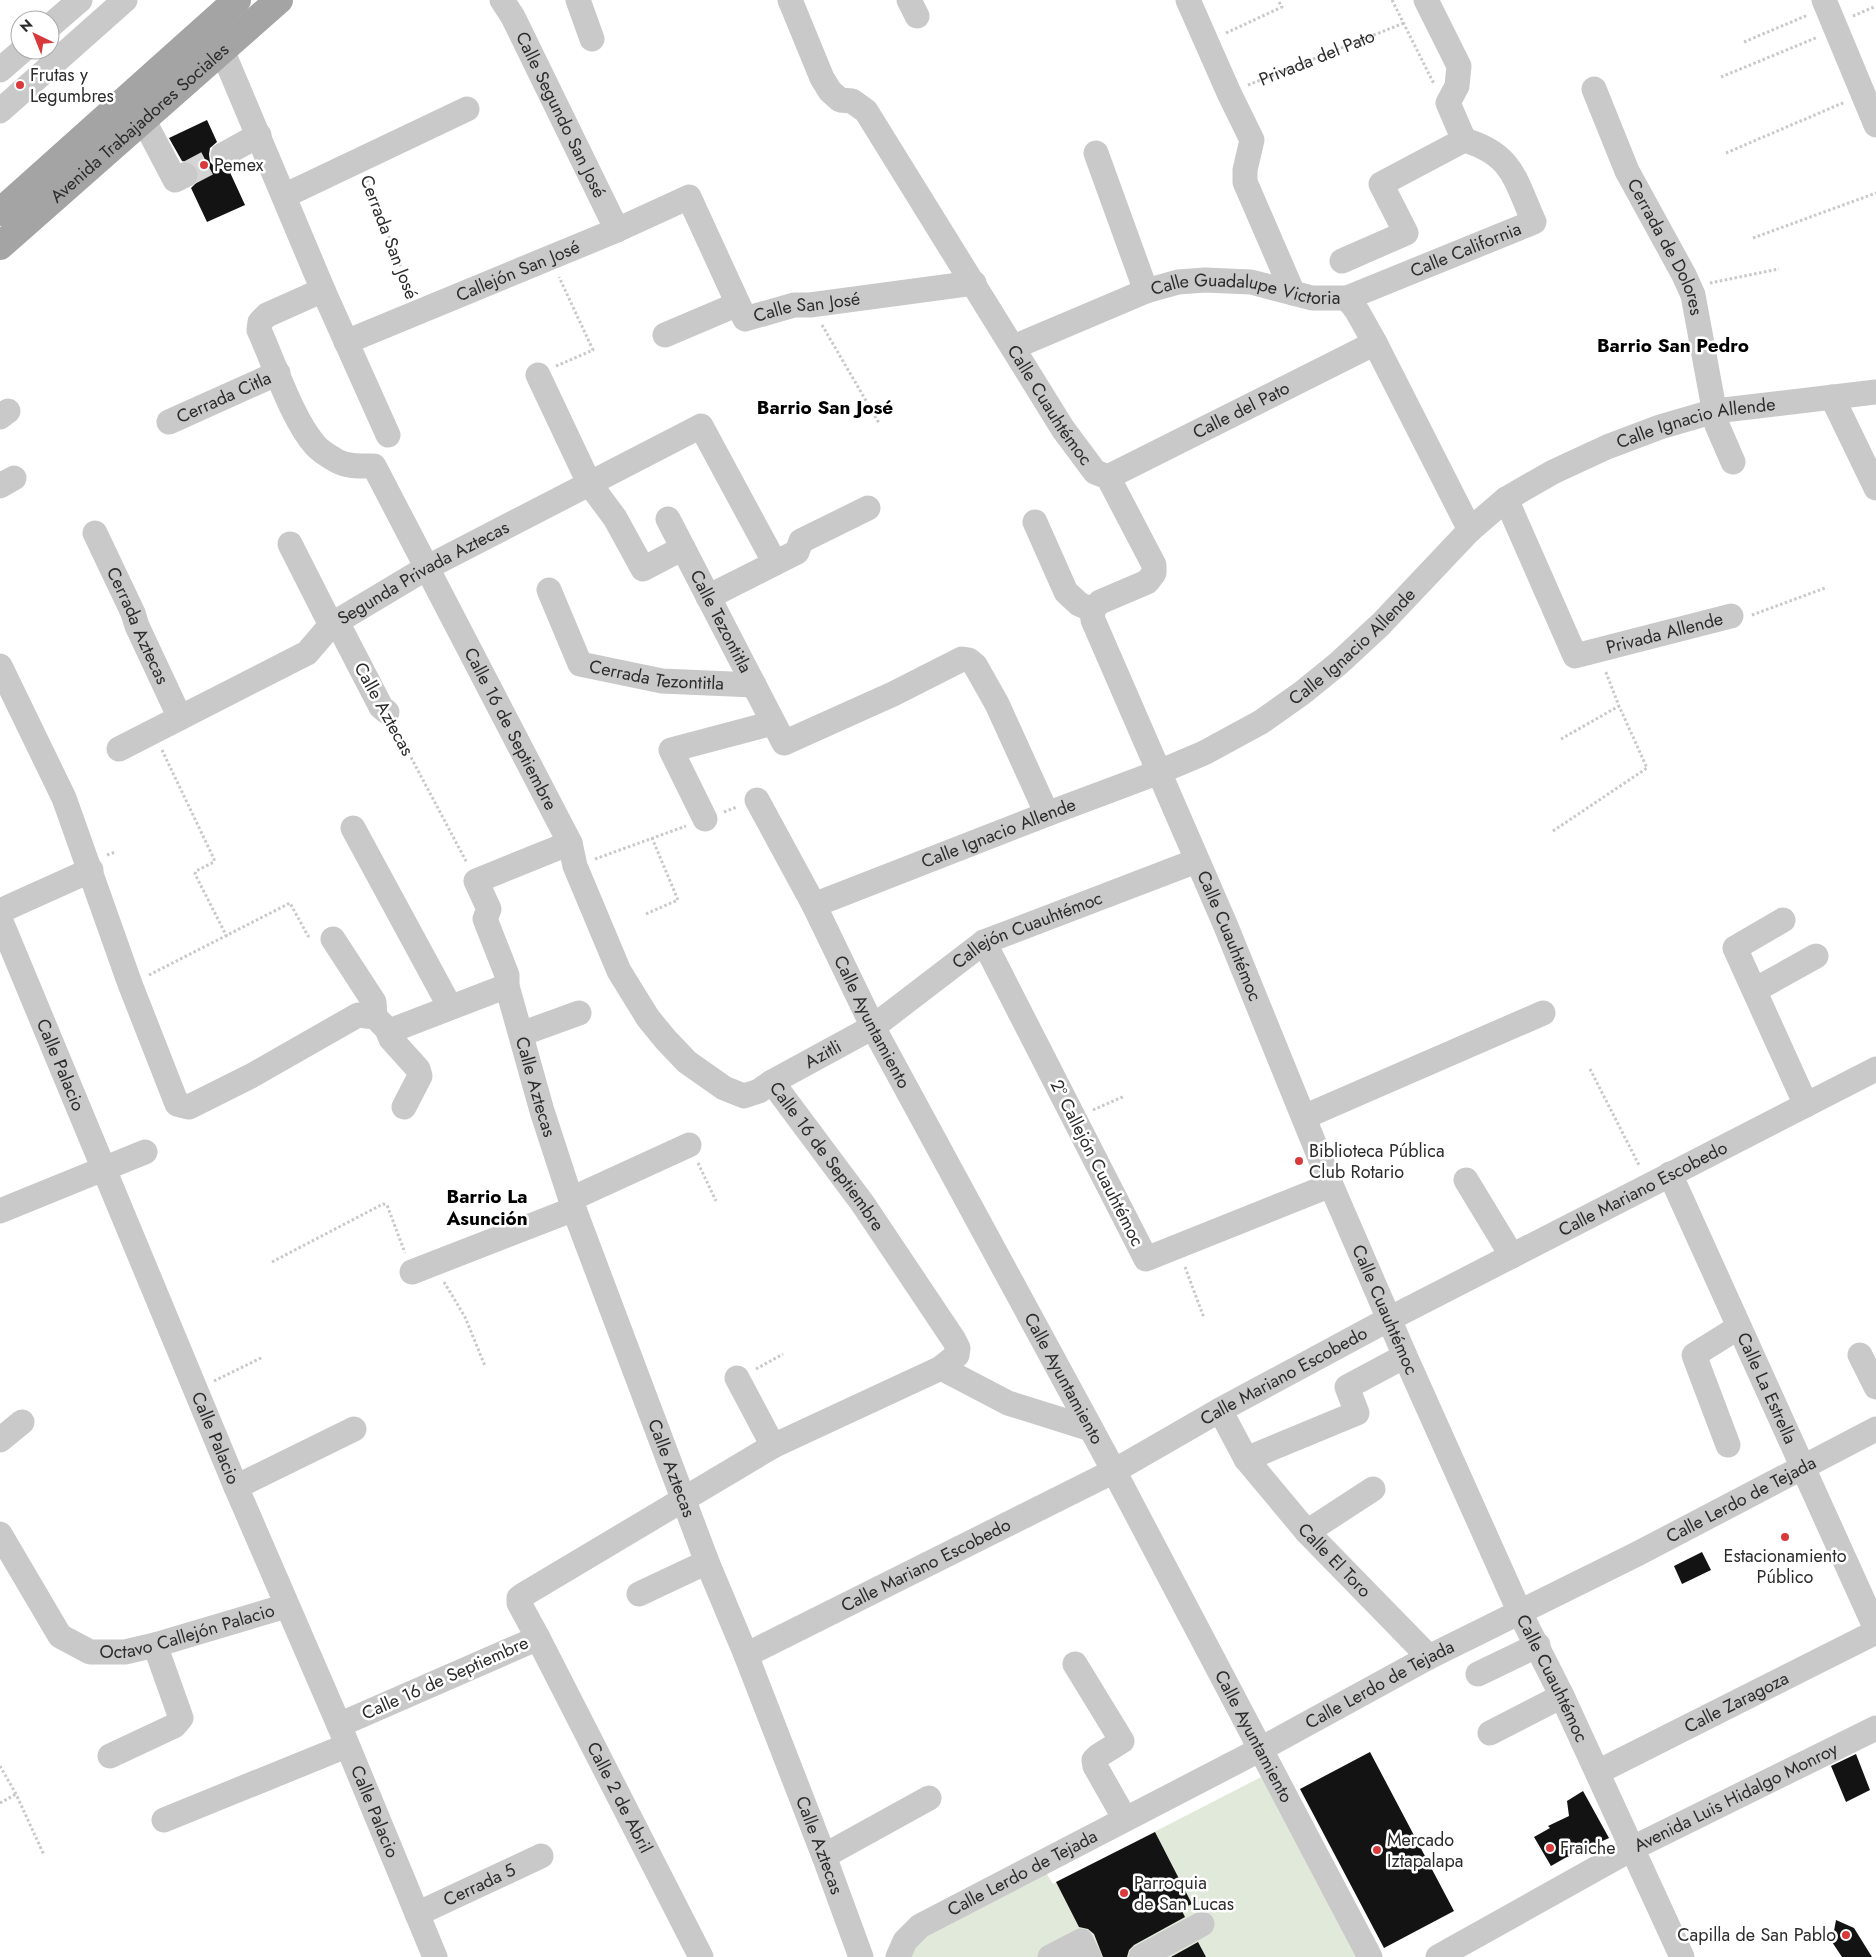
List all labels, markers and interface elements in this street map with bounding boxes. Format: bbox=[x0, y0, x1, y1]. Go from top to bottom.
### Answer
north arrow bbox=[10, 10, 60, 60]
text: N bbox=[15, 14, 37, 37]
street label: Privada del Pato bbox=[1255, 23, 1379, 92]
street label: Calle Segundo San José bbox=[509, 27, 612, 202]
street label: Avenida Trabajadores Sociales bbox=[44, 37, 235, 209]
place label: Frutas y Legumbres bbox=[30, 62, 114, 109]
marker: Frutas y Legumbres bbox=[14, 79, 26, 91]
place label: Pemex bbox=[214, 152, 264, 178]
marker: Pemex bbox=[198, 159, 210, 171]
street label: Cerrada San José bbox=[353, 171, 425, 303]
street label: Cerrada de Dolores bbox=[1621, 174, 1709, 317]
street label: Calle California bbox=[1406, 216, 1525, 284]
street label: Callejón San José bbox=[452, 234, 584, 308]
street label: Calle Guadalupe Victoria bbox=[1148, 267, 1340, 311]
street label: Calle San José bbox=[750, 285, 862, 329]
district label: Barrio San Pedro bbox=[1597, 332, 1749, 359]
street label: Calle Cuauhtémoc bbox=[1001, 340, 1099, 471]
street label: Cerrada Citla bbox=[172, 365, 275, 430]
street label: Calle del Pato bbox=[1188, 375, 1294, 445]
street label: Calle Ignacio Allende bbox=[1613, 391, 1777, 455]
district label: Barrio San José bbox=[757, 394, 893, 421]
street label: Segunda Privada Aztecas bbox=[332, 514, 514, 631]
street label: Cerrada Aztecas bbox=[100, 563, 175, 689]
street label: Calle Tezontitla bbox=[683, 565, 759, 678]
street label: Calle Ignacio Allende bbox=[1283, 582, 1422, 711]
street label: Privada Allende bbox=[1603, 606, 1726, 660]
street label: Calle 16 de Septiembre bbox=[458, 643, 564, 815]
street label: Cerrada Tezontitla bbox=[587, 653, 725, 697]
street label: Calle Aztecas bbox=[348, 658, 420, 760]
street label: Calle Ignacio Allende bbox=[917, 791, 1079, 875]
street label: Calle Cuauhtémoc bbox=[1190, 866, 1268, 1005]
street label: Callejón Cuauhtémoc bbox=[946, 885, 1106, 975]
street label: Calle Ayuntamiento bbox=[827, 951, 917, 1093]
street label: Calle Palacio bbox=[30, 1015, 91, 1115]
street label: Calle Aztecas bbox=[509, 1034, 563, 1140]
street label: Azitli bbox=[800, 1034, 846, 1075]
street label: 2º Callejón Cuauhtémoc bbox=[1044, 1075, 1150, 1251]
street label: Calle 16 de Septiembre bbox=[763, 1076, 891, 1236]
street label: Calle Mariano Escobedo bbox=[1554, 1134, 1732, 1243]
place label: Biblioteca Pública Club Rotario bbox=[1309, 1138, 1445, 1185]
marker: Biblioteca Pública Club Rotario bbox=[1293, 1155, 1305, 1167]
district label: Barrio La Asunción bbox=[445, 1183, 528, 1232]
street label: Calle Cuauhtémoc bbox=[1345, 1241, 1425, 1379]
street label: Calle Ayuntamiento bbox=[1017, 1308, 1110, 1449]
street label: Calle Mariano Escobedo bbox=[1195, 1320, 1372, 1432]
street label: Calle La Estrella bbox=[1730, 1328, 1803, 1448]
street label: Calle Palacio bbox=[185, 1388, 246, 1488]
street label: Calle Aztecas bbox=[641, 1415, 702, 1521]
street label: Calle Lerdo de Tejada bbox=[1662, 1450, 1821, 1550]
street label: Calle Mariano Escobedo bbox=[836, 1512, 1015, 1618]
street label: Calle El Toro bbox=[1292, 1517, 1377, 1604]
marker: Estacionamiento Público bbox=[1779, 1531, 1791, 1543]
place label: Estacionamiento Público bbox=[1724, 1543, 1847, 1590]
street label: Octavo Callejón Palacio bbox=[99, 1597, 278, 1665]
street label: Calle Cuauhtémoc bbox=[1510, 1610, 1595, 1747]
street label: Calle 16 de Septiembre bbox=[358, 1630, 532, 1726]
street label: Calle Lerdo de Tejada bbox=[1300, 1634, 1459, 1735]
street label: Calle Ayuntamiento bbox=[1208, 1665, 1299, 1807]
street label: Calle Zaragoza bbox=[1680, 1665, 1793, 1740]
street label: Avenida Luis Hidalgo Monroy bbox=[1629, 1736, 1842, 1859]
street label: Calle 2 de Abril bbox=[580, 1737, 659, 1858]
street label: Calle Palacio bbox=[344, 1761, 406, 1862]
street label: Calle Aztecas bbox=[789, 1792, 850, 1898]
street label: Calle Lerdo de Tejada bbox=[943, 1823, 1102, 1923]
place label: Mercado Iztapalapa bbox=[1387, 1827, 1463, 1874]
place label: Fraiche bbox=[1560, 1835, 1615, 1861]
marker: Fraiche bbox=[1544, 1842, 1556, 1854]
marker: Mercado Iztapalapa bbox=[1371, 1844, 1383, 1856]
street label: Cerrada 5 bbox=[439, 1857, 520, 1913]
place label: Parroquia de San Lucas bbox=[1134, 1870, 1234, 1917]
marker: Parroquia de San Lucas bbox=[1118, 1887, 1130, 1899]
place label: Capilla de San Pablo bbox=[1677, 1922, 1836, 1948]
marker: Capilla de San Pablo bbox=[1840, 1929, 1852, 1941]

